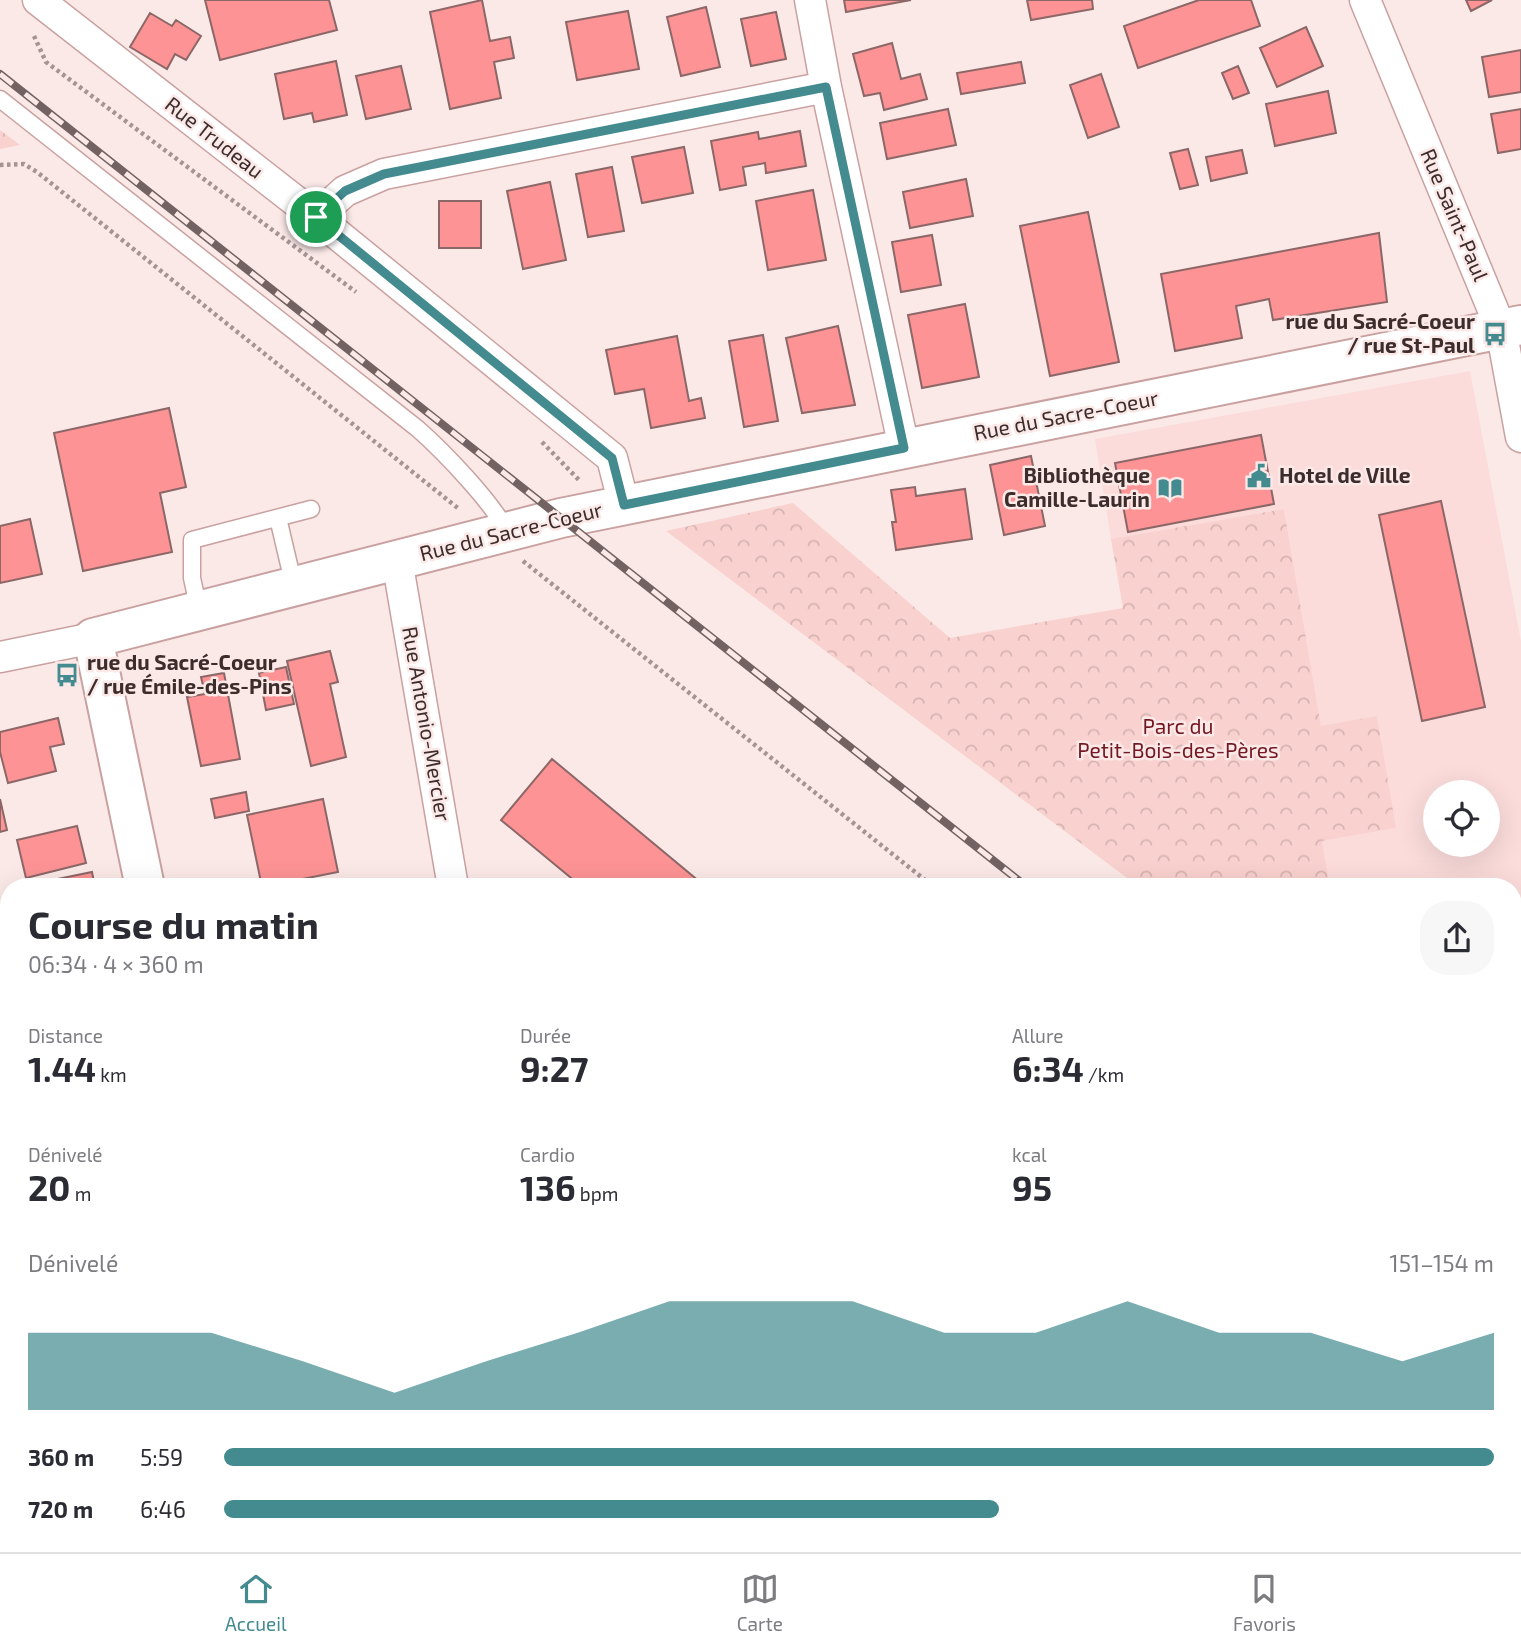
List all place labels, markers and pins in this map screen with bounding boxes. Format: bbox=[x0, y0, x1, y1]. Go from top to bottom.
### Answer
pin bbox=[286, 187, 346, 247]
place label: rue du Sacré-Coeur / rue St-Paul bbox=[1285, 308, 1475, 357]
bus stop icon: rue du Sacré-Coeur / rue St-Paul bbox=[1481, 320, 1509, 348]
place label: Bibliothèque Camille-Laurin bbox=[1004, 462, 1150, 511]
public building icon: Hotel de Ville bbox=[1245, 462, 1273, 490]
place label: Hotel de Ville bbox=[1279, 462, 1411, 487]
library icon: Bibliothèque Camille-Laurin bbox=[1156, 474, 1184, 502]
place label: rue du Sacré-Coeur / rue Émile-des-Pins bbox=[87, 649, 292, 698]
bus stop icon: rue du Sacré-Coeur / rue Émile-des-Pins bbox=[53, 661, 81, 689]

